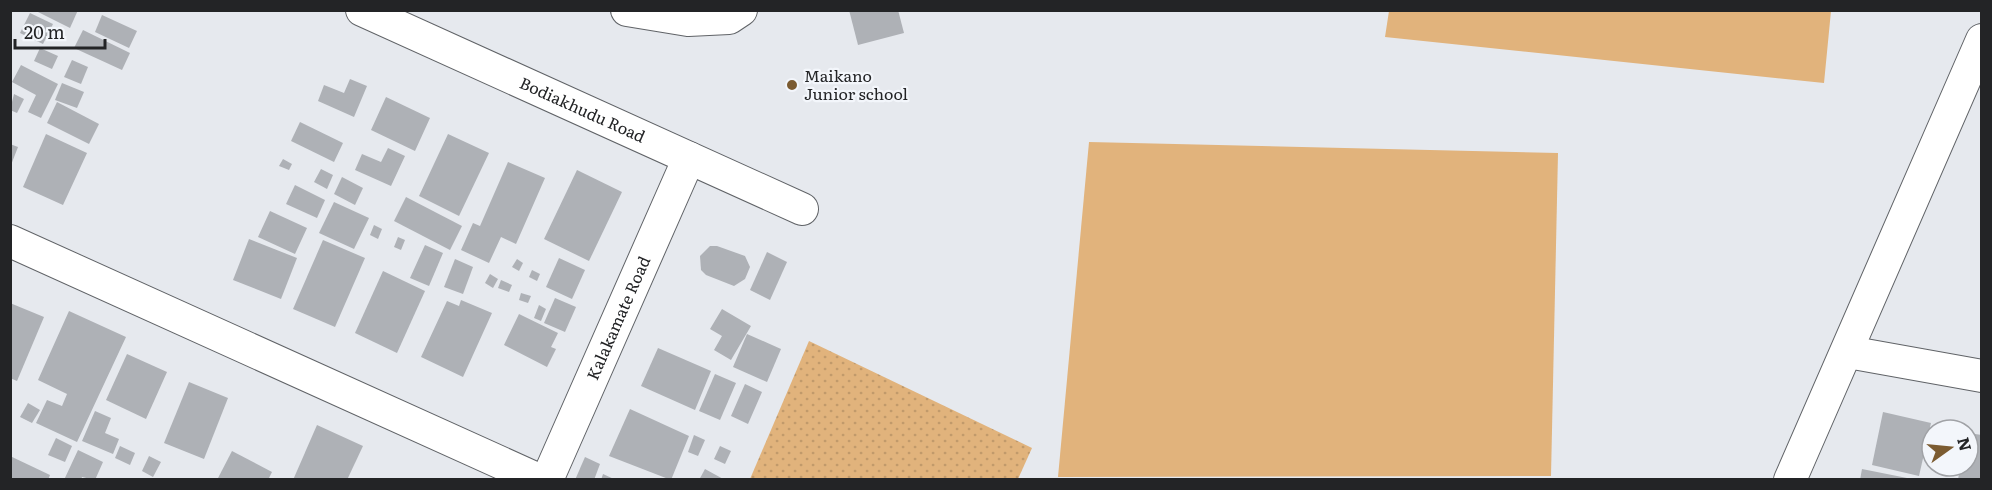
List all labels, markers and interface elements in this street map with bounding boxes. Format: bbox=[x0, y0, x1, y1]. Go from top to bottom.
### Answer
scale bar bbox=[15, 12, 105, 50]
text: 20 m bbox=[24, 18, 65, 45]
place label: Maikano Junior school bbox=[804, 63, 908, 105]
street label: Bodiakhudu Road bbox=[516, 70, 650, 148]
marker: Maikano Junior school bbox=[785, 78, 799, 92]
street label: Kalakamate Road bbox=[580, 252, 655, 383]
north arrow bbox=[1920, 418, 1980, 478]
text: N bbox=[1952, 434, 1979, 453]

